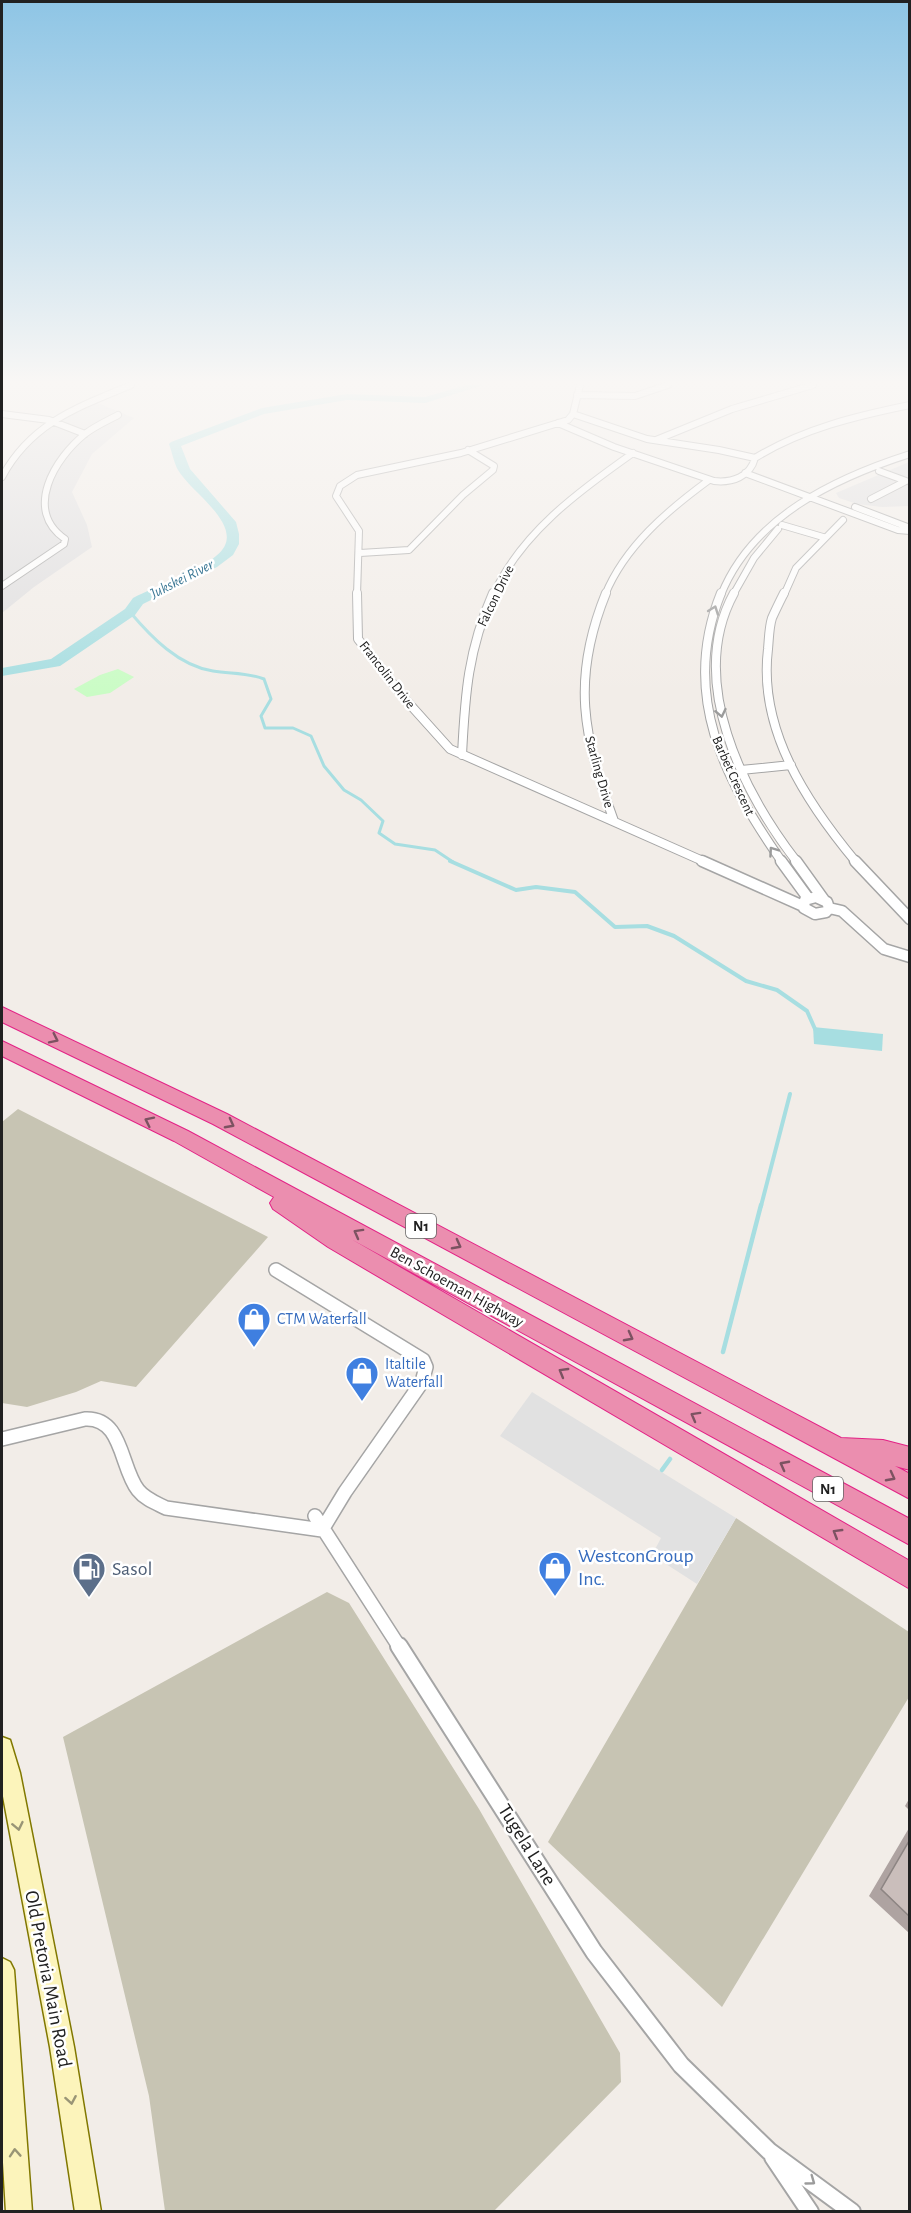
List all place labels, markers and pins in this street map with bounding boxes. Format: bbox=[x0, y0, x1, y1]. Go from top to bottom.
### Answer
shop icon: CTM Waterfall bbox=[236, 1301, 272, 1348]
place label: CTM Waterfall bbox=[277, 1311, 367, 1327]
shop icon: Italtile Waterfall bbox=[344, 1355, 380, 1402]
place label: Italtile Waterfall bbox=[385, 1356, 443, 1390]
place label: WestconGroup Inc. bbox=[578, 1546, 694, 1589]
shop icon: WestconGroup Inc. bbox=[537, 1550, 573, 1597]
fuel station icon: Sasol bbox=[71, 1551, 107, 1598]
place label: Sasol bbox=[112, 1559, 152, 1579]

